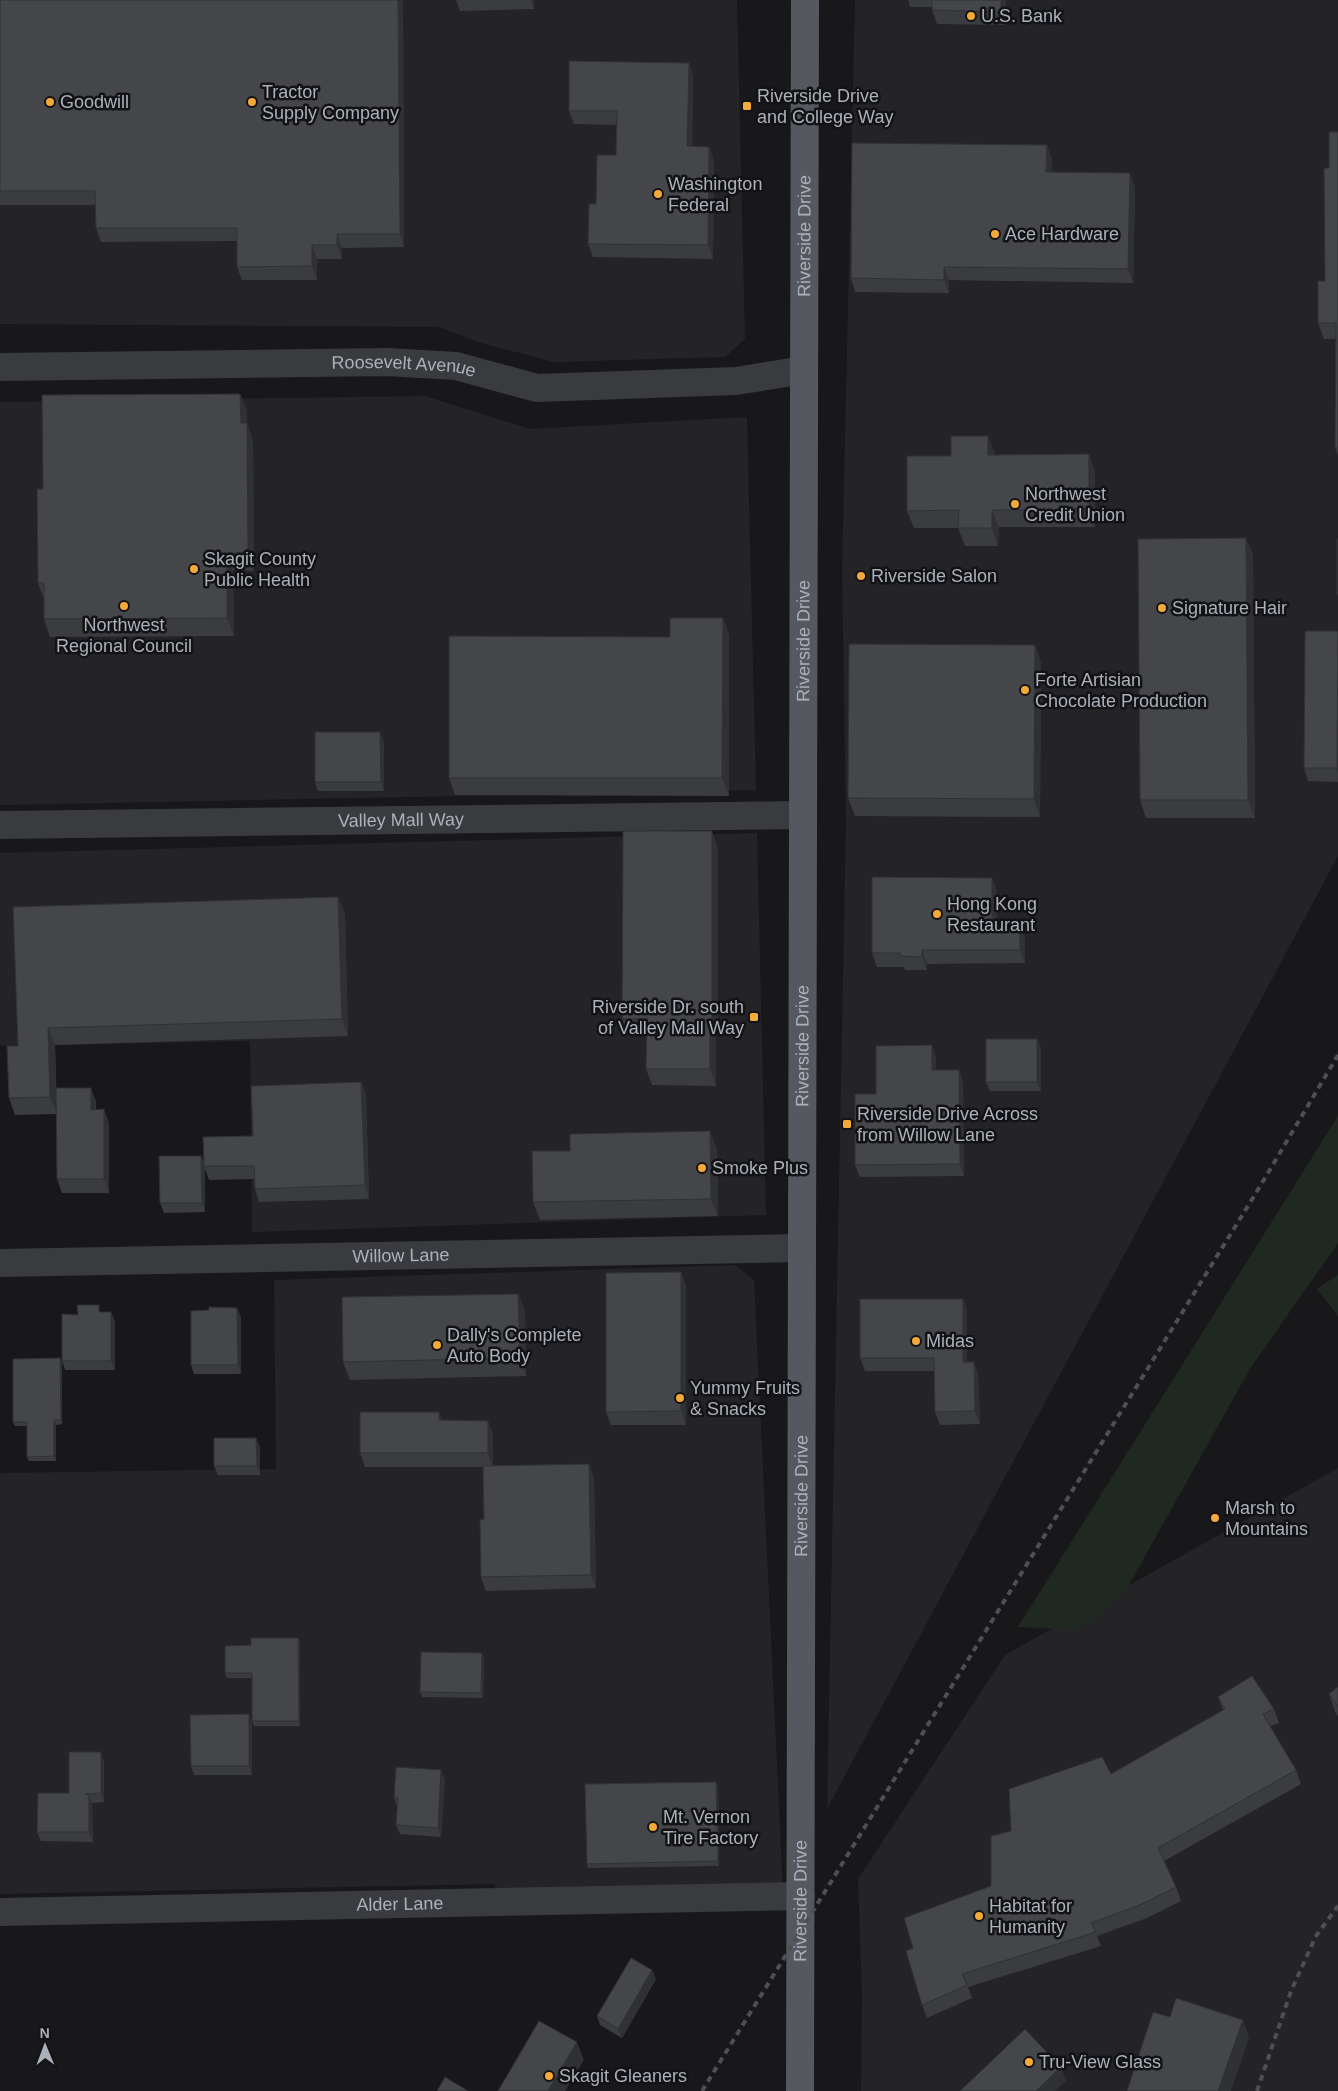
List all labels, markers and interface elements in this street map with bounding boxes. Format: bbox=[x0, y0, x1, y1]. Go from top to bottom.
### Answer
place label: U.S. Bank bbox=[981, 6, 1063, 26]
marker: U.S. Bank bbox=[965, 10, 977, 22]
place label: Tractor Supply Company bbox=[262, 82, 399, 123]
place label: Riverside Drive and College Way bbox=[757, 86, 893, 127]
place label: Goodwill bbox=[60, 92, 129, 112]
marker: Goodwill bbox=[44, 96, 56, 108]
marker: Tractor Supply Company bbox=[246, 96, 258, 108]
marker: Riverside Drive and College Way bbox=[741, 100, 753, 112]
place label: Washington Federal bbox=[668, 174, 762, 215]
street label: Riverside Drive bbox=[794, 175, 815, 297]
marker: Washington Federal bbox=[652, 188, 664, 200]
place label: Ace Hardware bbox=[1005, 224, 1119, 244]
marker: Ace Hardware bbox=[989, 228, 1001, 240]
street label: Roosevelt Avenue bbox=[331, 352, 478, 381]
place label: Northwest Credit Union bbox=[1025, 484, 1125, 525]
marker: Northwest Credit Union bbox=[1009, 498, 1021, 510]
place label: Skagit County Public Health bbox=[204, 549, 316, 590]
marker: Skagit County Public Health bbox=[188, 563, 200, 575]
place label: Riverside Salon bbox=[871, 566, 997, 586]
marker: Riverside Salon bbox=[855, 570, 867, 582]
street label: Riverside Drive bbox=[793, 580, 814, 702]
place label: Signature Hair bbox=[1172, 598, 1287, 618]
marker: Northwest Regional Council bbox=[118, 600, 130, 612]
marker: Signature Hair bbox=[1156, 602, 1168, 614]
place label: Northwest Regional Council bbox=[56, 615, 192, 656]
place label: Forte Artisian Chocolate Production bbox=[1035, 670, 1207, 711]
marker: Forte Artisian Chocolate Production bbox=[1019, 684, 1031, 696]
street label: Valley Mall Way bbox=[338, 809, 464, 831]
place label: Hong Kong Restaurant bbox=[947, 894, 1037, 935]
marker: Hong Kong Restaurant bbox=[931, 908, 943, 920]
street label: Riverside Drive bbox=[792, 985, 813, 1107]
place label: Riverside Dr. south of Valley Mall Way bbox=[592, 997, 744, 1038]
marker: Riverside Dr. south of Valley Mall Way bbox=[748, 1011, 760, 1023]
place label: Riverside Drive Across from Willow Lane bbox=[857, 1104, 1038, 1145]
marker: Riverside Drive Across from Willow Lane bbox=[841, 1118, 853, 1130]
place label: Smoke Plus bbox=[712, 1158, 808, 1178]
marker: Smoke Plus bbox=[696, 1162, 708, 1174]
street label: Willow Lane bbox=[352, 1245, 450, 1266]
place label: Dally's Complete Auto Body bbox=[447, 1325, 581, 1366]
place label: Midas bbox=[926, 1331, 974, 1351]
marker: Midas bbox=[910, 1335, 922, 1347]
marker: Dally's Complete Auto Body bbox=[431, 1339, 443, 1351]
place label: Yummy Fruits & Snacks bbox=[690, 1378, 800, 1419]
marker: Yummy Fruits & Snacks bbox=[674, 1392, 686, 1404]
street label: Riverside Drive bbox=[791, 1435, 812, 1557]
place label: Marsh to Mountains bbox=[1225, 1498, 1308, 1539]
marker: Marsh to Mountains bbox=[1209, 1512, 1221, 1524]
place label: Mt. Vernon Tire Factory bbox=[663, 1807, 758, 1848]
marker: Mt. Vernon Tire Factory bbox=[647, 1821, 659, 1833]
street label: Riverside Drive bbox=[790, 1840, 811, 1962]
street label: Alder Lane bbox=[356, 1893, 444, 1915]
place label: Habitat for Humanity bbox=[989, 1896, 1072, 1937]
marker: Habitat for Humanity bbox=[973, 1910, 985, 1922]
north arrow bbox=[20, 2021, 70, 2071]
text: N bbox=[40, 2025, 50, 2041]
place label: Tru-View Glass bbox=[1039, 2052, 1161, 2072]
marker: Tru-View Glass bbox=[1023, 2056, 1035, 2068]
place label: Skagit Gleaners bbox=[559, 2066, 687, 2086]
marker: Skagit Gleaners bbox=[543, 2070, 555, 2082]

